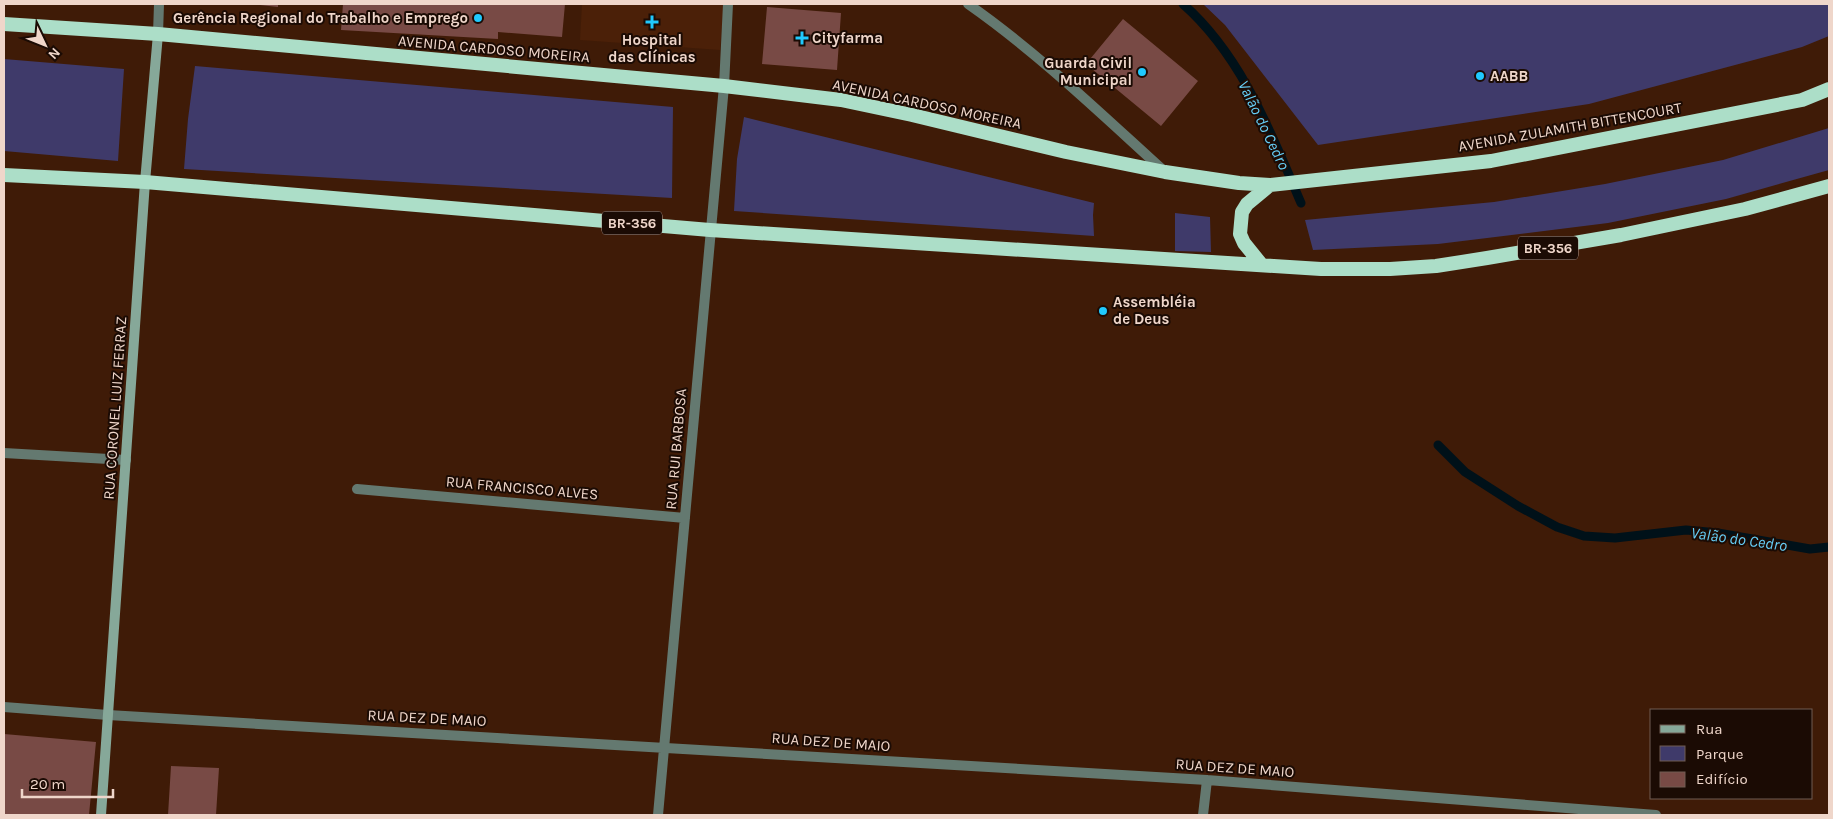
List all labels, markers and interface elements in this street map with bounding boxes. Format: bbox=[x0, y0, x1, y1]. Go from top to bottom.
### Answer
place label: Gerência Regional do Trabalho e Emprego bbox=[173, 9, 468, 27]
marker: Gerência Regional do Trabalho e Emprego bbox=[472, 12, 484, 24]
marker: Hospital das Clínicas bbox=[645, 15, 659, 29]
north arrow bbox=[20, 20, 70, 70]
place label: Cityfarma bbox=[812, 29, 883, 47]
place label: Hospital das Clínicas bbox=[608, 31, 696, 66]
street label: AVENIDA CARDOSO MOREIRA bbox=[397, 32, 591, 66]
marker: Cityfarma bbox=[796, 32, 808, 44]
text: N bbox=[44, 44, 64, 63]
place label: Guarda Civil Municipal bbox=[1044, 54, 1132, 89]
marker: Guarda Civil Municipal bbox=[1136, 66, 1148, 78]
place label: AABB bbox=[1490, 67, 1528, 85]
marker: AABB bbox=[1474, 70, 1486, 82]
street label: AVENIDA CARDOSO MOREIRA bbox=[831, 75, 1023, 133]
water label: Valão do Cedro bbox=[1234, 77, 1294, 173]
street label: AVENIDA ZULAMITH BITTENCOURT bbox=[1457, 98, 1684, 156]
road number: BR-356 bbox=[602, 212, 662, 234]
road number: BR-356 bbox=[1518, 237, 1578, 260]
place label: Assembléia de Deus bbox=[1113, 293, 1196, 328]
marker: Assembléia de Deus bbox=[1097, 305, 1109, 317]
street label: RUA CORONEL LUIZ FERRAZ bbox=[100, 316, 130, 500]
street label: RUA RUI BARBOSA bbox=[662, 387, 690, 510]
street label: RUA FRANCISCO ALVES bbox=[445, 472, 599, 504]
water label: Valão do Cedro bbox=[1690, 523, 1789, 555]
street label: RUA DEZ DE MAIO bbox=[367, 706, 487, 730]
legend bbox=[1650, 709, 1813, 799]
text: Rua bbox=[1696, 720, 1723, 738]
street label: RUA DEZ DE MAIO bbox=[771, 729, 891, 755]
text: Parque bbox=[1696, 745, 1744, 763]
street label: RUA DEZ DE MAIO bbox=[1175, 755, 1295, 781]
scale bar bbox=[22, 766, 114, 798]
text: Edifício bbox=[1696, 770, 1748, 788]
text: 20 m bbox=[30, 775, 65, 793]

